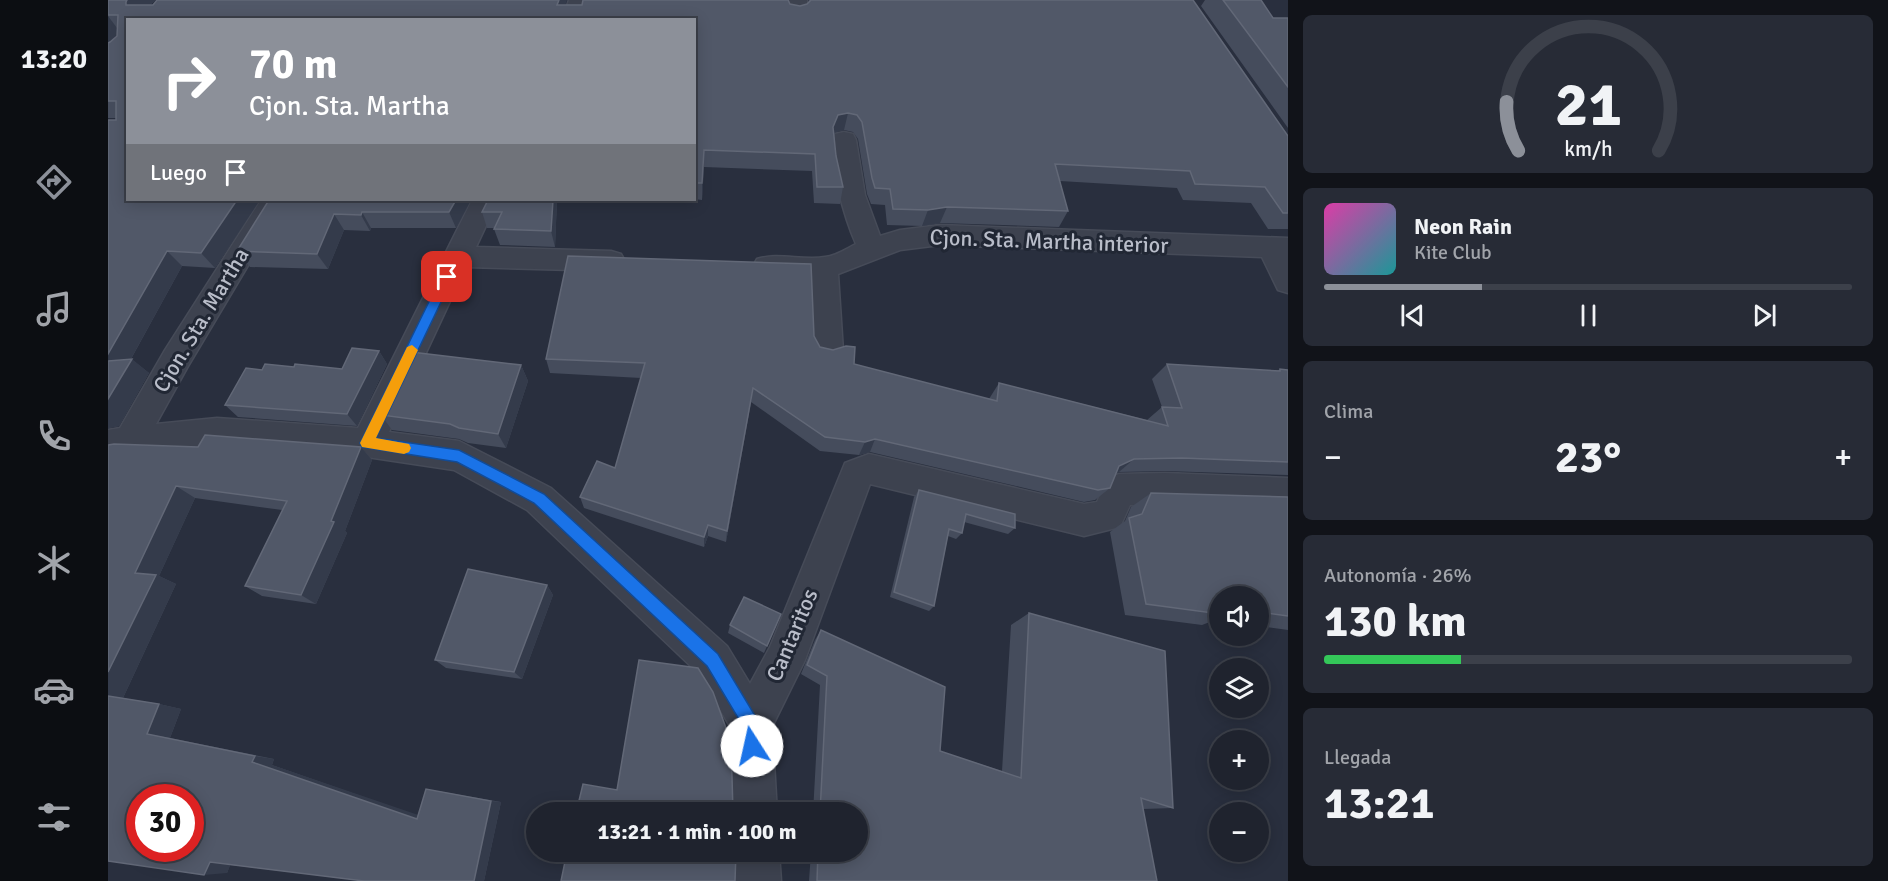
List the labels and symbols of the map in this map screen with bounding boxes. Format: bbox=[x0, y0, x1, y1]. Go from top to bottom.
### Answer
street label: Cjon. Sta. Martha interior bbox=[929, 223, 1169, 259]
street label: Cjon. Sta. Martha bbox=[147, 243, 255, 397]
pin bbox=[421, 251, 472, 302]
street label: Cantaritos bbox=[760, 585, 824, 685]
position arrow bbox=[720, 714, 784, 778]
speed limit sign: 30 bbox=[126, 784, 204, 862]

